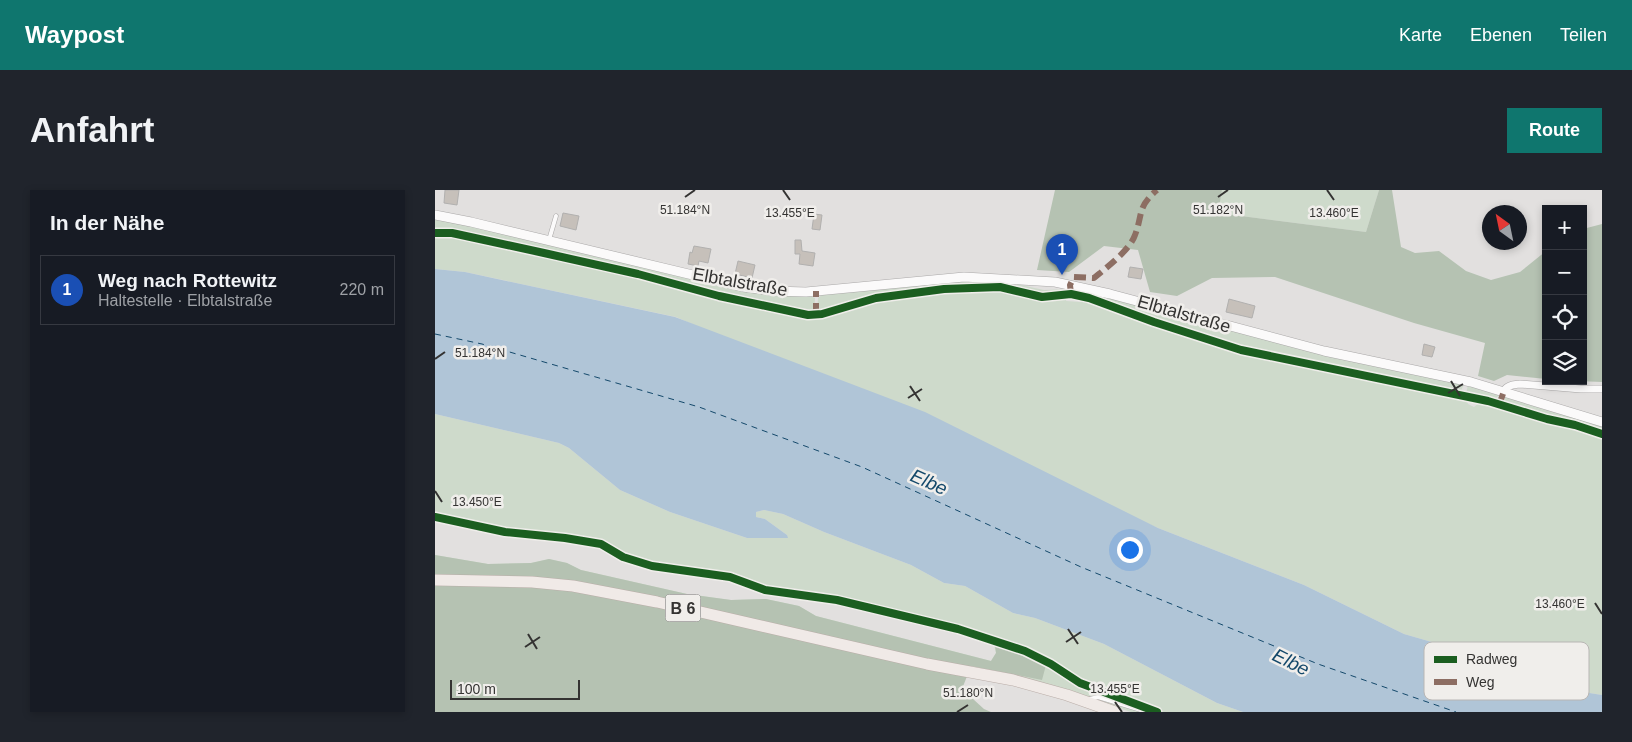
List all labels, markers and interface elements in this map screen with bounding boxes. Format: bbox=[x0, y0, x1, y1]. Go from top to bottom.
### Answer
text: Waypost bbox=[25, 21, 124, 48]
text: Karte bbox=[1399, 25, 1442, 45]
text: Ebenen bbox=[1470, 25, 1532, 45]
text: Teilen bbox=[1560, 25, 1607, 45]
button: Route bbox=[1507, 108, 1602, 153]
text: Anfahrt bbox=[30, 110, 154, 149]
text: 51.184°N bbox=[660, 203, 710, 217]
text: 51.182°N bbox=[1193, 203, 1243, 217]
north arrow bbox=[1482, 205, 1527, 250]
map controls bbox=[1542, 205, 1587, 385]
button: + bbox=[1542, 205, 1587, 250]
text: 13.455°E bbox=[765, 206, 815, 220]
text: 13.460°E bbox=[1309, 206, 1359, 220]
text: In der Nähe bbox=[50, 211, 164, 234]
pin: 1 bbox=[1046, 234, 1078, 275]
button: − bbox=[1542, 250, 1587, 295]
street label: Elbtalstraße bbox=[691, 264, 789, 300]
text: Weg nach Rottewitz bbox=[98, 270, 277, 291]
text: 1 bbox=[63, 281, 71, 298]
text: 220 m bbox=[340, 281, 384, 298]
street label: Elbtalstraße bbox=[1135, 291, 1233, 337]
text: Haltestelle · Elbtalstraße bbox=[98, 292, 272, 309]
button: locate bbox=[1542, 295, 1587, 340]
button: layers bbox=[1542, 340, 1587, 385]
text: 51.184°N bbox=[455, 346, 505, 360]
water label: Elbe bbox=[907, 465, 951, 499]
text: 13.450°E bbox=[452, 495, 502, 509]
your location bbox=[1117, 537, 1143, 563]
road number: B 6 bbox=[665, 594, 701, 622]
text: 13.460°E bbox=[1535, 597, 1585, 611]
legend bbox=[1424, 642, 1589, 700]
water label: Elbe bbox=[1269, 644, 1313, 680]
text: Radweg bbox=[1466, 651, 1517, 667]
text: Weg bbox=[1466, 674, 1495, 690]
scale bar bbox=[450, 677, 580, 700]
text: 100 m bbox=[457, 681, 496, 697]
text: 13.455°E bbox=[1090, 682, 1140, 696]
text: 51.180°N bbox=[943, 686, 993, 700]

